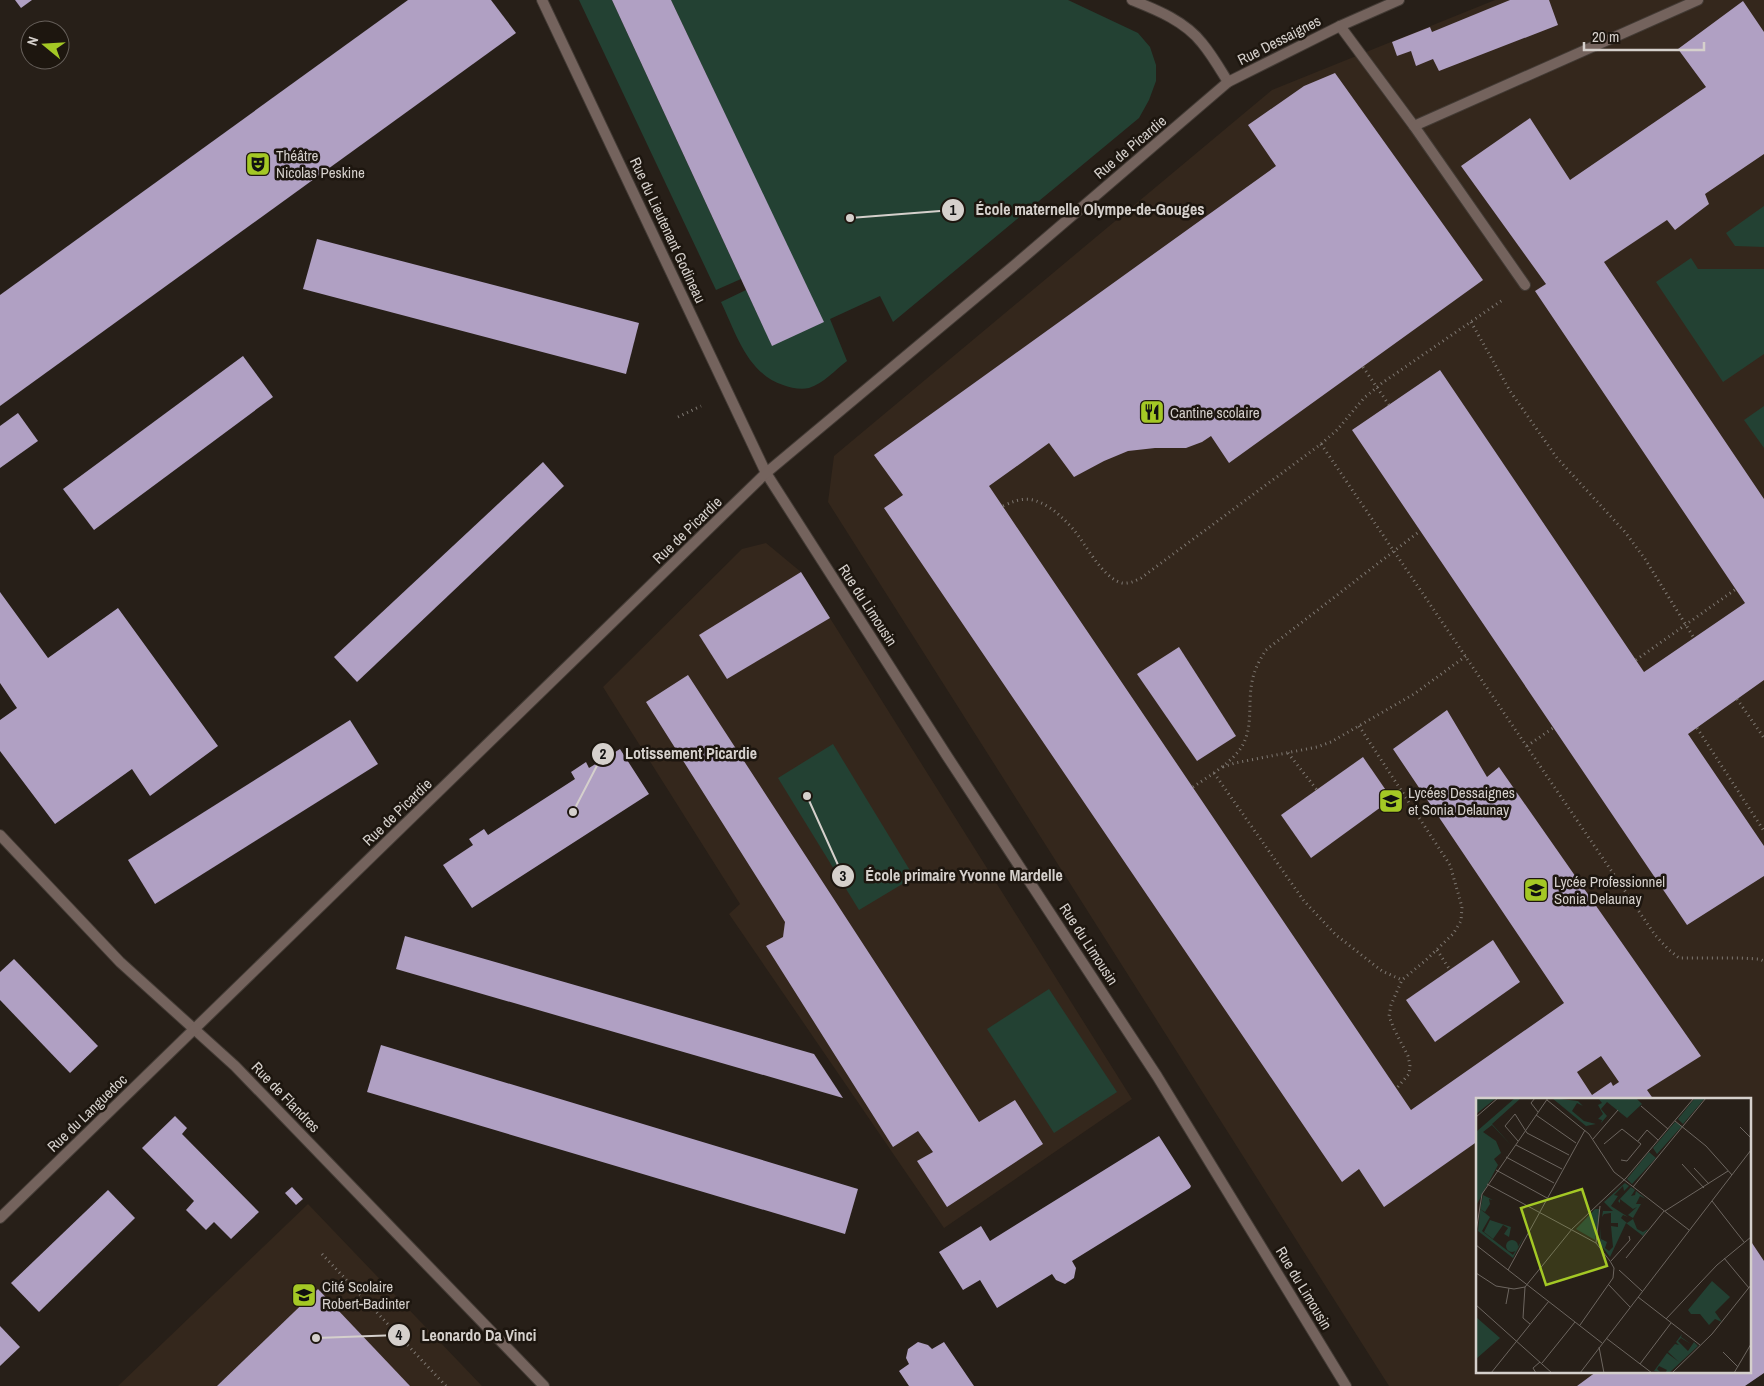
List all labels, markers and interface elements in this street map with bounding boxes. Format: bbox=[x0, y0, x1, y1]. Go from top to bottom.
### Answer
street label: Rue Dessaignes bbox=[1234, 10, 1324, 70]
north arrow bbox=[20, 20, 70, 70]
scale bar bbox=[1584, 20, 1704, 52]
text: 20 m bbox=[1592, 26, 1619, 47]
text: N bbox=[23, 34, 42, 48]
street label: Rue de Picardie bbox=[1089, 110, 1171, 184]
place label: Théâtre Nicolas Peskine bbox=[276, 145, 365, 183]
theatre icon: Théâtre Nicolas Peskine bbox=[245, 151, 271, 177]
street label: Rue du Lieutenant Godineau bbox=[625, 154, 711, 306]
callout: École maternelle Olympe-de-Gouges bbox=[940, 194, 1214, 225]
text: École maternelle Olympe-de-Gouges bbox=[976, 198, 1204, 220]
text: 1 bbox=[950, 199, 957, 220]
restaurant icon: Cantine scolaire bbox=[1139, 399, 1165, 425]
place label: Cantine scolaire bbox=[1170, 402, 1260, 423]
street label: Rue de Picardie bbox=[648, 491, 726, 568]
street label: Rue du Limousin bbox=[834, 560, 902, 650]
callout: Lotissement Picardie bbox=[590, 738, 767, 769]
text: Lotissement Picardie bbox=[625, 742, 757, 764]
text: 2 bbox=[600, 743, 607, 764]
street label: Rue de Picardie bbox=[358, 773, 436, 850]
place label: Lycées Dessaignes et Sonia Delaunay bbox=[1408, 782, 1515, 820]
school or university icon: Lycées Dessaignes et Sonia Delaunay bbox=[1378, 788, 1404, 814]
callout: École primaire Yvonne Mardelle bbox=[831, 860, 1073, 891]
text: École primaire Yvonne Mardelle bbox=[865, 864, 1063, 886]
text: 3 bbox=[840, 865, 847, 886]
place label: Lycée Professionnel Sonia Delaunay bbox=[1554, 871, 1665, 909]
school or university icon: Lycée Professionnel Sonia Delaunay bbox=[1523, 877, 1549, 903]
street label: Rue du Limousin bbox=[1055, 899, 1123, 989]
street label: Rue de Flandres bbox=[247, 1057, 325, 1137]
street label: Rue du Languedoc bbox=[42, 1069, 132, 1157]
inset map bbox=[1476, 1098, 1752, 1374]
street label: Rue du Limousin bbox=[1271, 1242, 1337, 1334]
place label: Cité Scolaire Robert-Badinter bbox=[322, 1276, 410, 1314]
school or university icon: Cité Scolaire Robert-Badinter bbox=[291, 1282, 317, 1308]
callout: Leonardo Da Vinci bbox=[386, 1320, 546, 1351]
text: 4 bbox=[396, 1324, 403, 1345]
text: Leonardo Da Vinci bbox=[422, 1324, 536, 1346]

